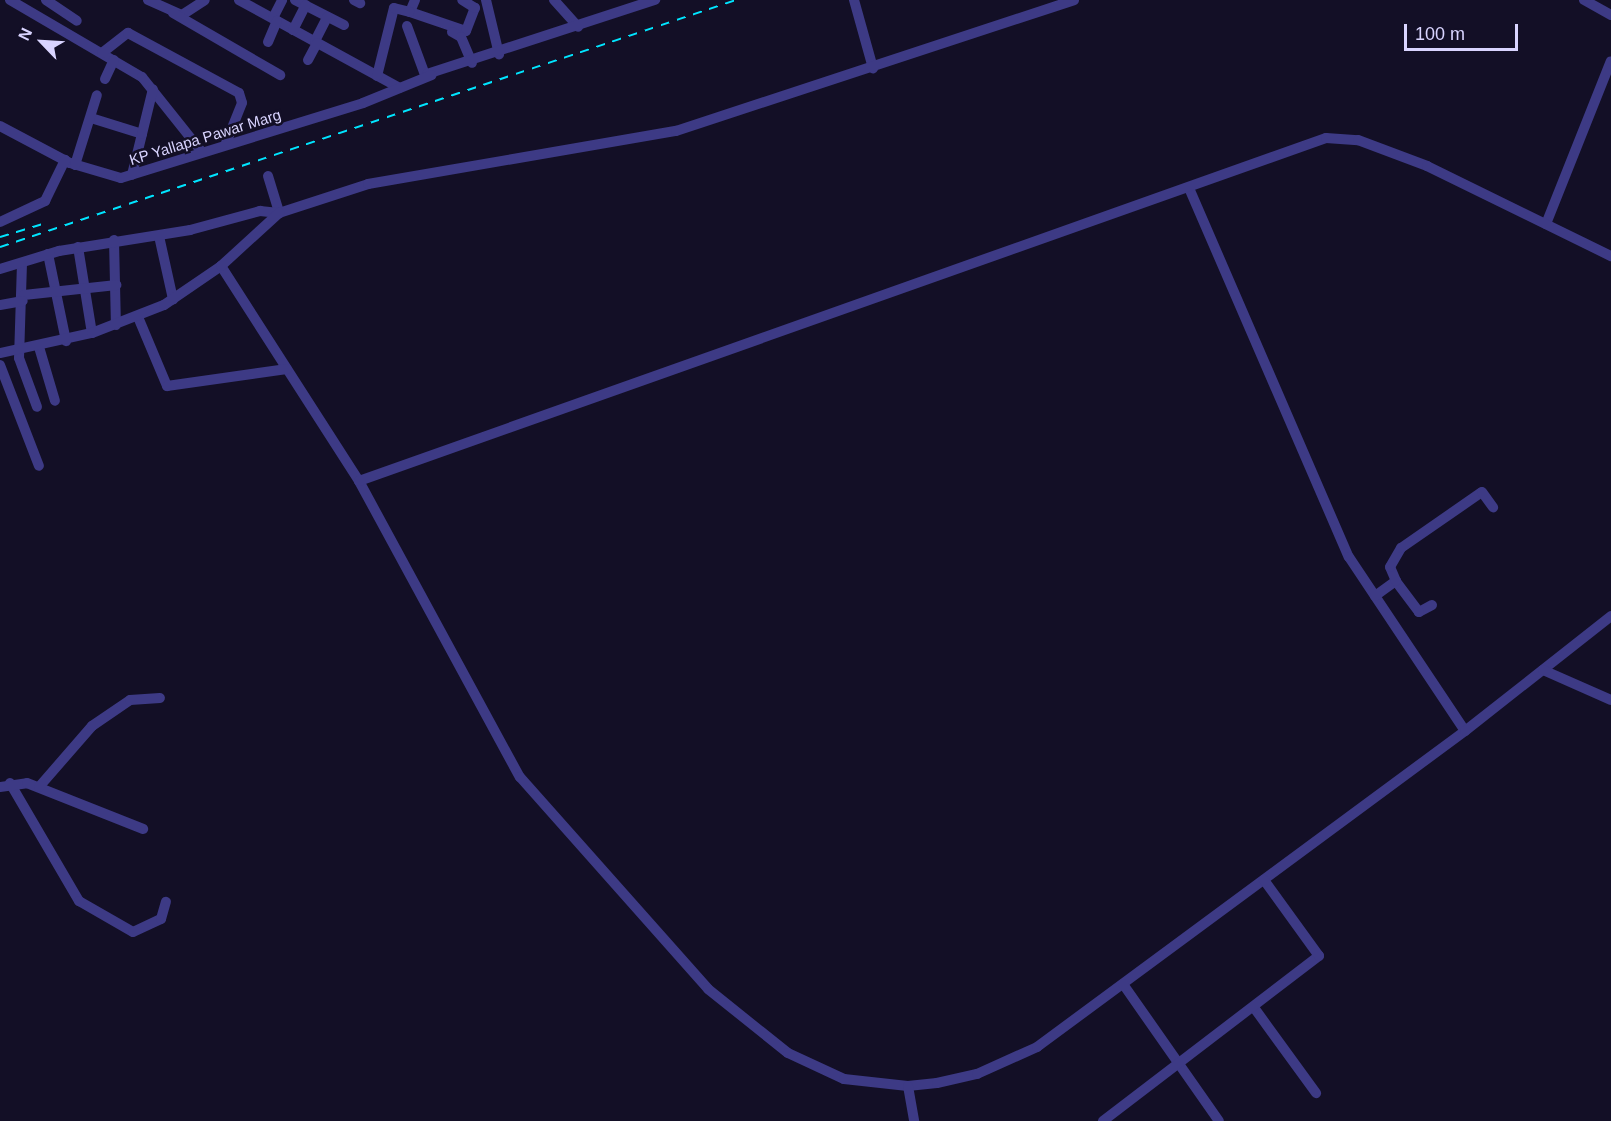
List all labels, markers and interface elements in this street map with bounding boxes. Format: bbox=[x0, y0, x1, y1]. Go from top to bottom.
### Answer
north arrow bbox=[12, 12, 72, 72]
scale bar bbox=[1407, 12, 1521, 50]
text: 100 m bbox=[1415, 24, 1465, 44]
text: N bbox=[15, 25, 35, 43]
street label: KP Yallapa Pawar Marg bbox=[127, 105, 283, 169]

